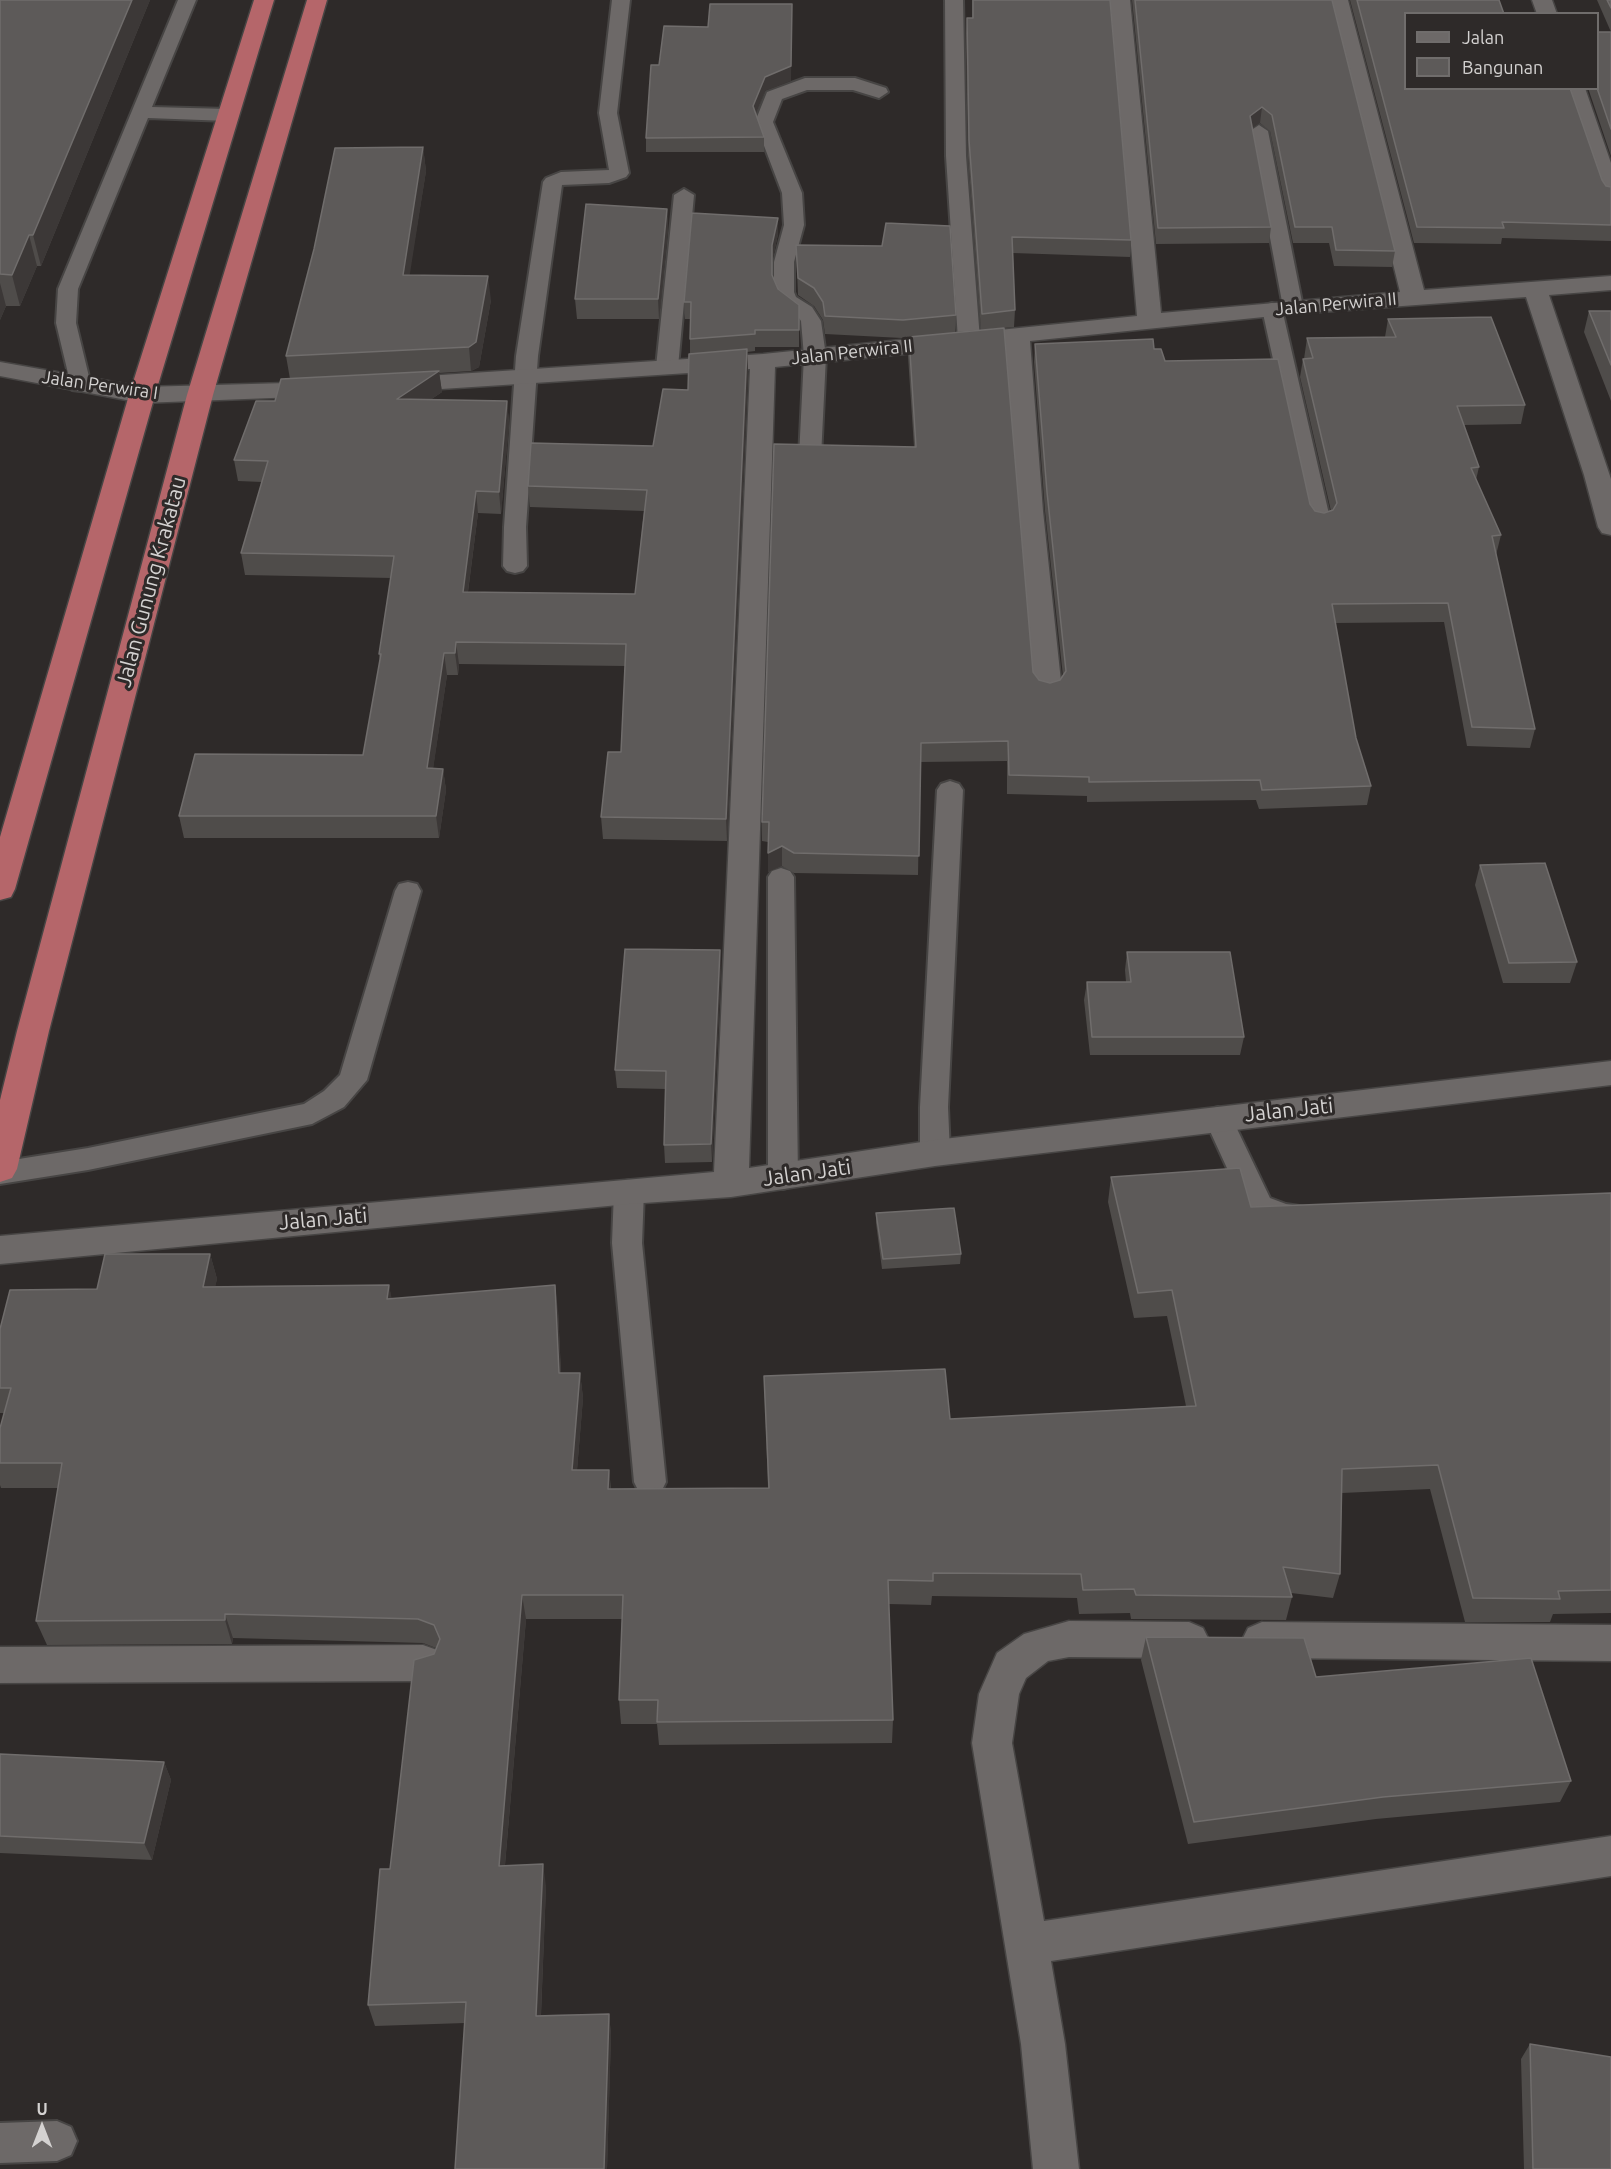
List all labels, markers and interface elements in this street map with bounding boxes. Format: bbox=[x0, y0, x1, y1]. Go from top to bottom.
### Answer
legend bbox=[1404, 12, 1599, 90]
text: Jalan bbox=[1462, 27, 1504, 47]
text: Bangunan bbox=[1462, 57, 1543, 77]
street label: Jalan Perwira II bbox=[1274, 288, 1398, 320]
street label: Jalan Perwira II bbox=[790, 335, 914, 369]
street label: Jalan Perwira I bbox=[40, 366, 160, 404]
street label: Jalan Gunung Krakatau bbox=[111, 474, 191, 690]
street label: Jalan Jati bbox=[1244, 1093, 1334, 1127]
street label: Jalan Jati bbox=[761, 1154, 853, 1192]
street label: Jalan Jati bbox=[278, 1203, 368, 1235]
north arrow bbox=[12, 2097, 72, 2157]
text: U bbox=[36, 2100, 48, 2118]

